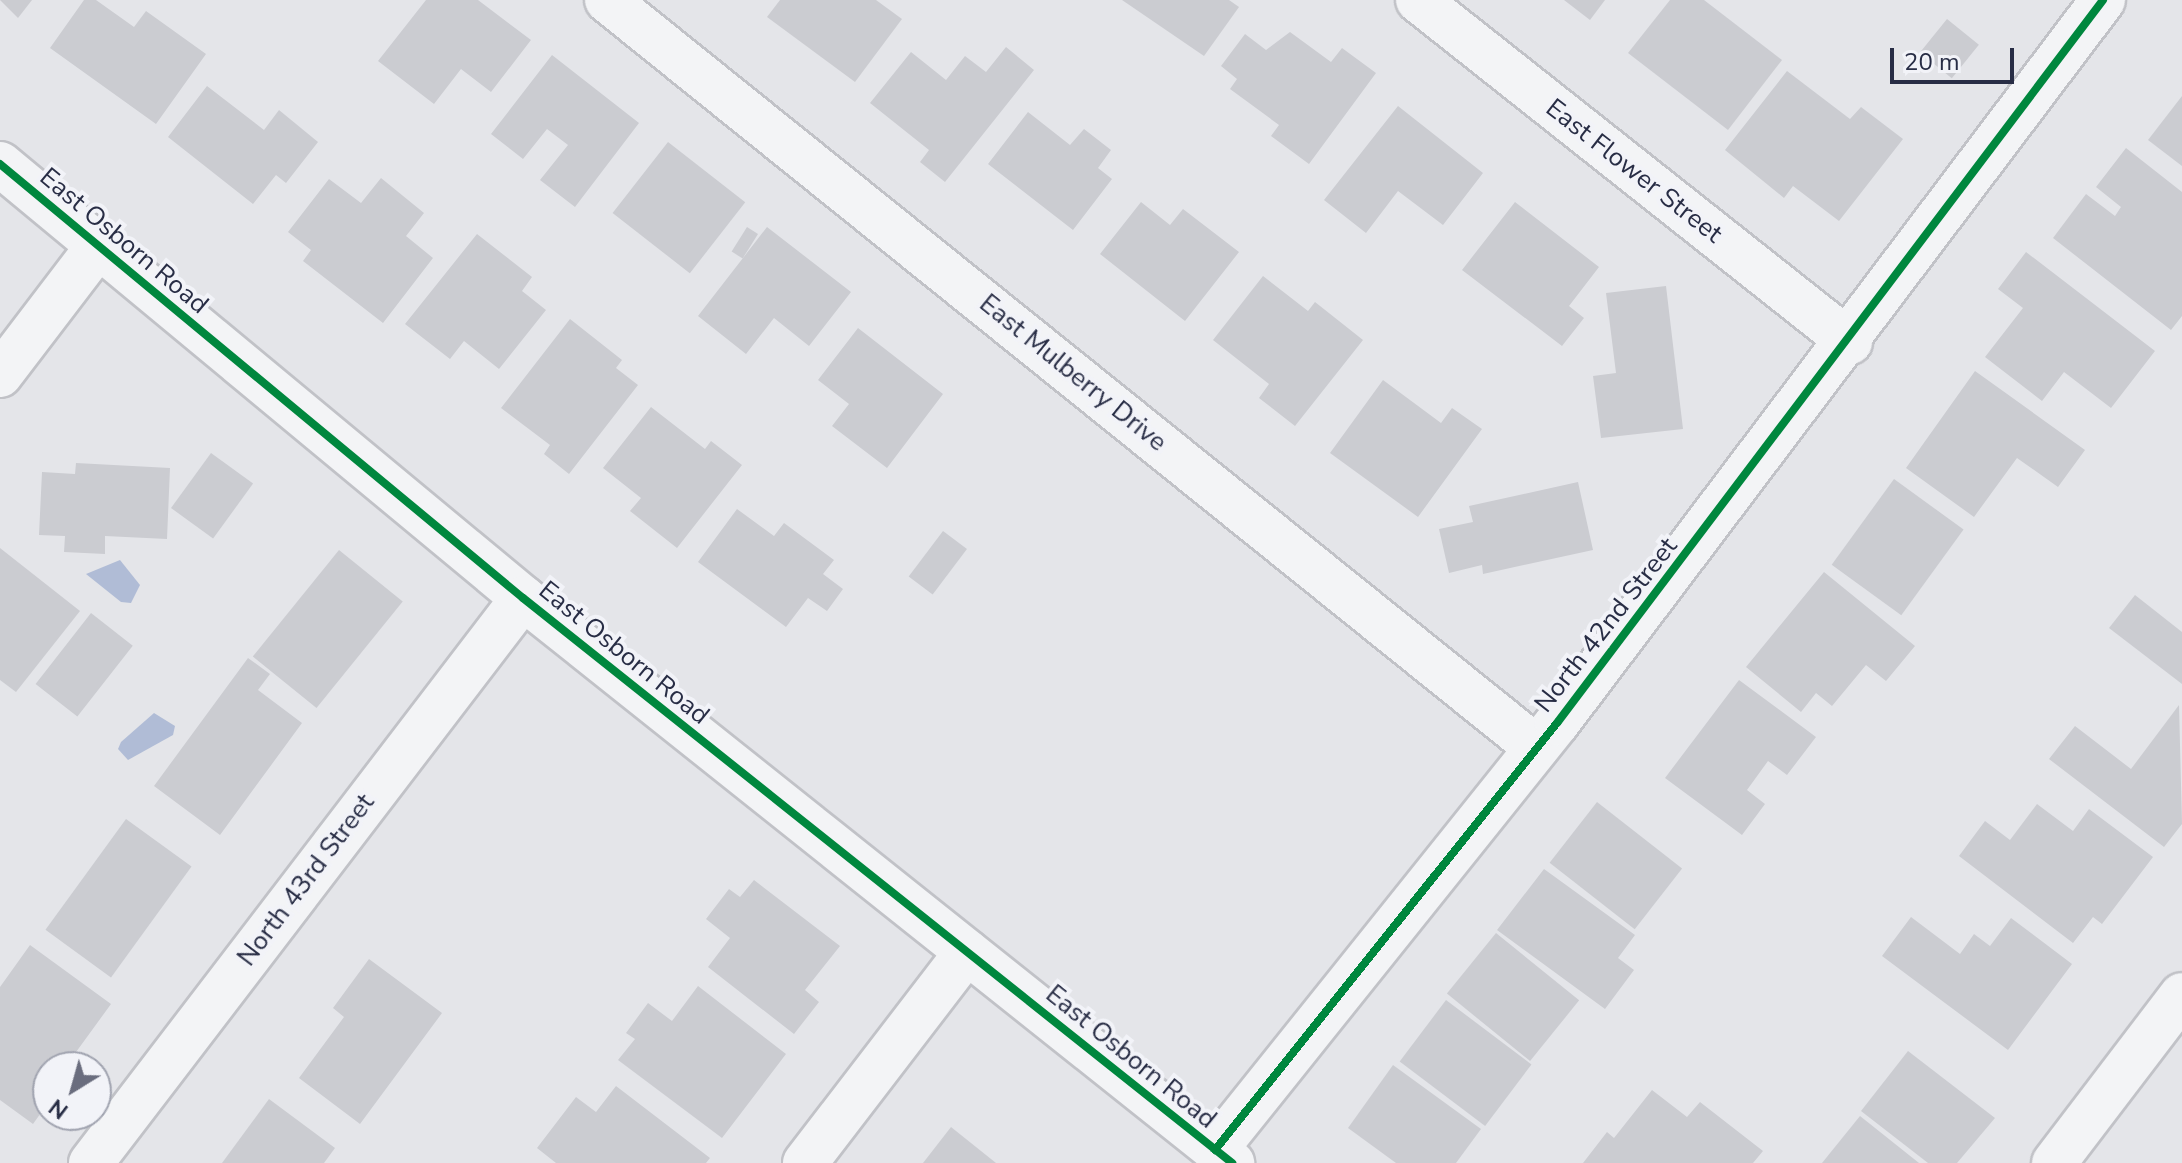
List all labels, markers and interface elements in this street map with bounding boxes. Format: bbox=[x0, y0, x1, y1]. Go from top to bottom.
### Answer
scale bar bbox=[1894, 32, 2018, 82]
text: 20 m bbox=[1904, 46, 1960, 78]
street label: East Flower Street bbox=[1540, 92, 1728, 250]
street label: East Osborn Road bbox=[33, 161, 215, 321]
street label: East Mulberry Drive bbox=[973, 288, 1173, 458]
street label: North 42nd Street bbox=[1528, 531, 1684, 719]
street label: East Osborn Road bbox=[533, 575, 715, 731]
street label: North 43rd Street bbox=[231, 788, 381, 972]
street label: East Osborn Road bbox=[1040, 979, 1222, 1135]
north arrow bbox=[32, 1051, 112, 1131]
text: N bbox=[43, 1092, 74, 1126]

